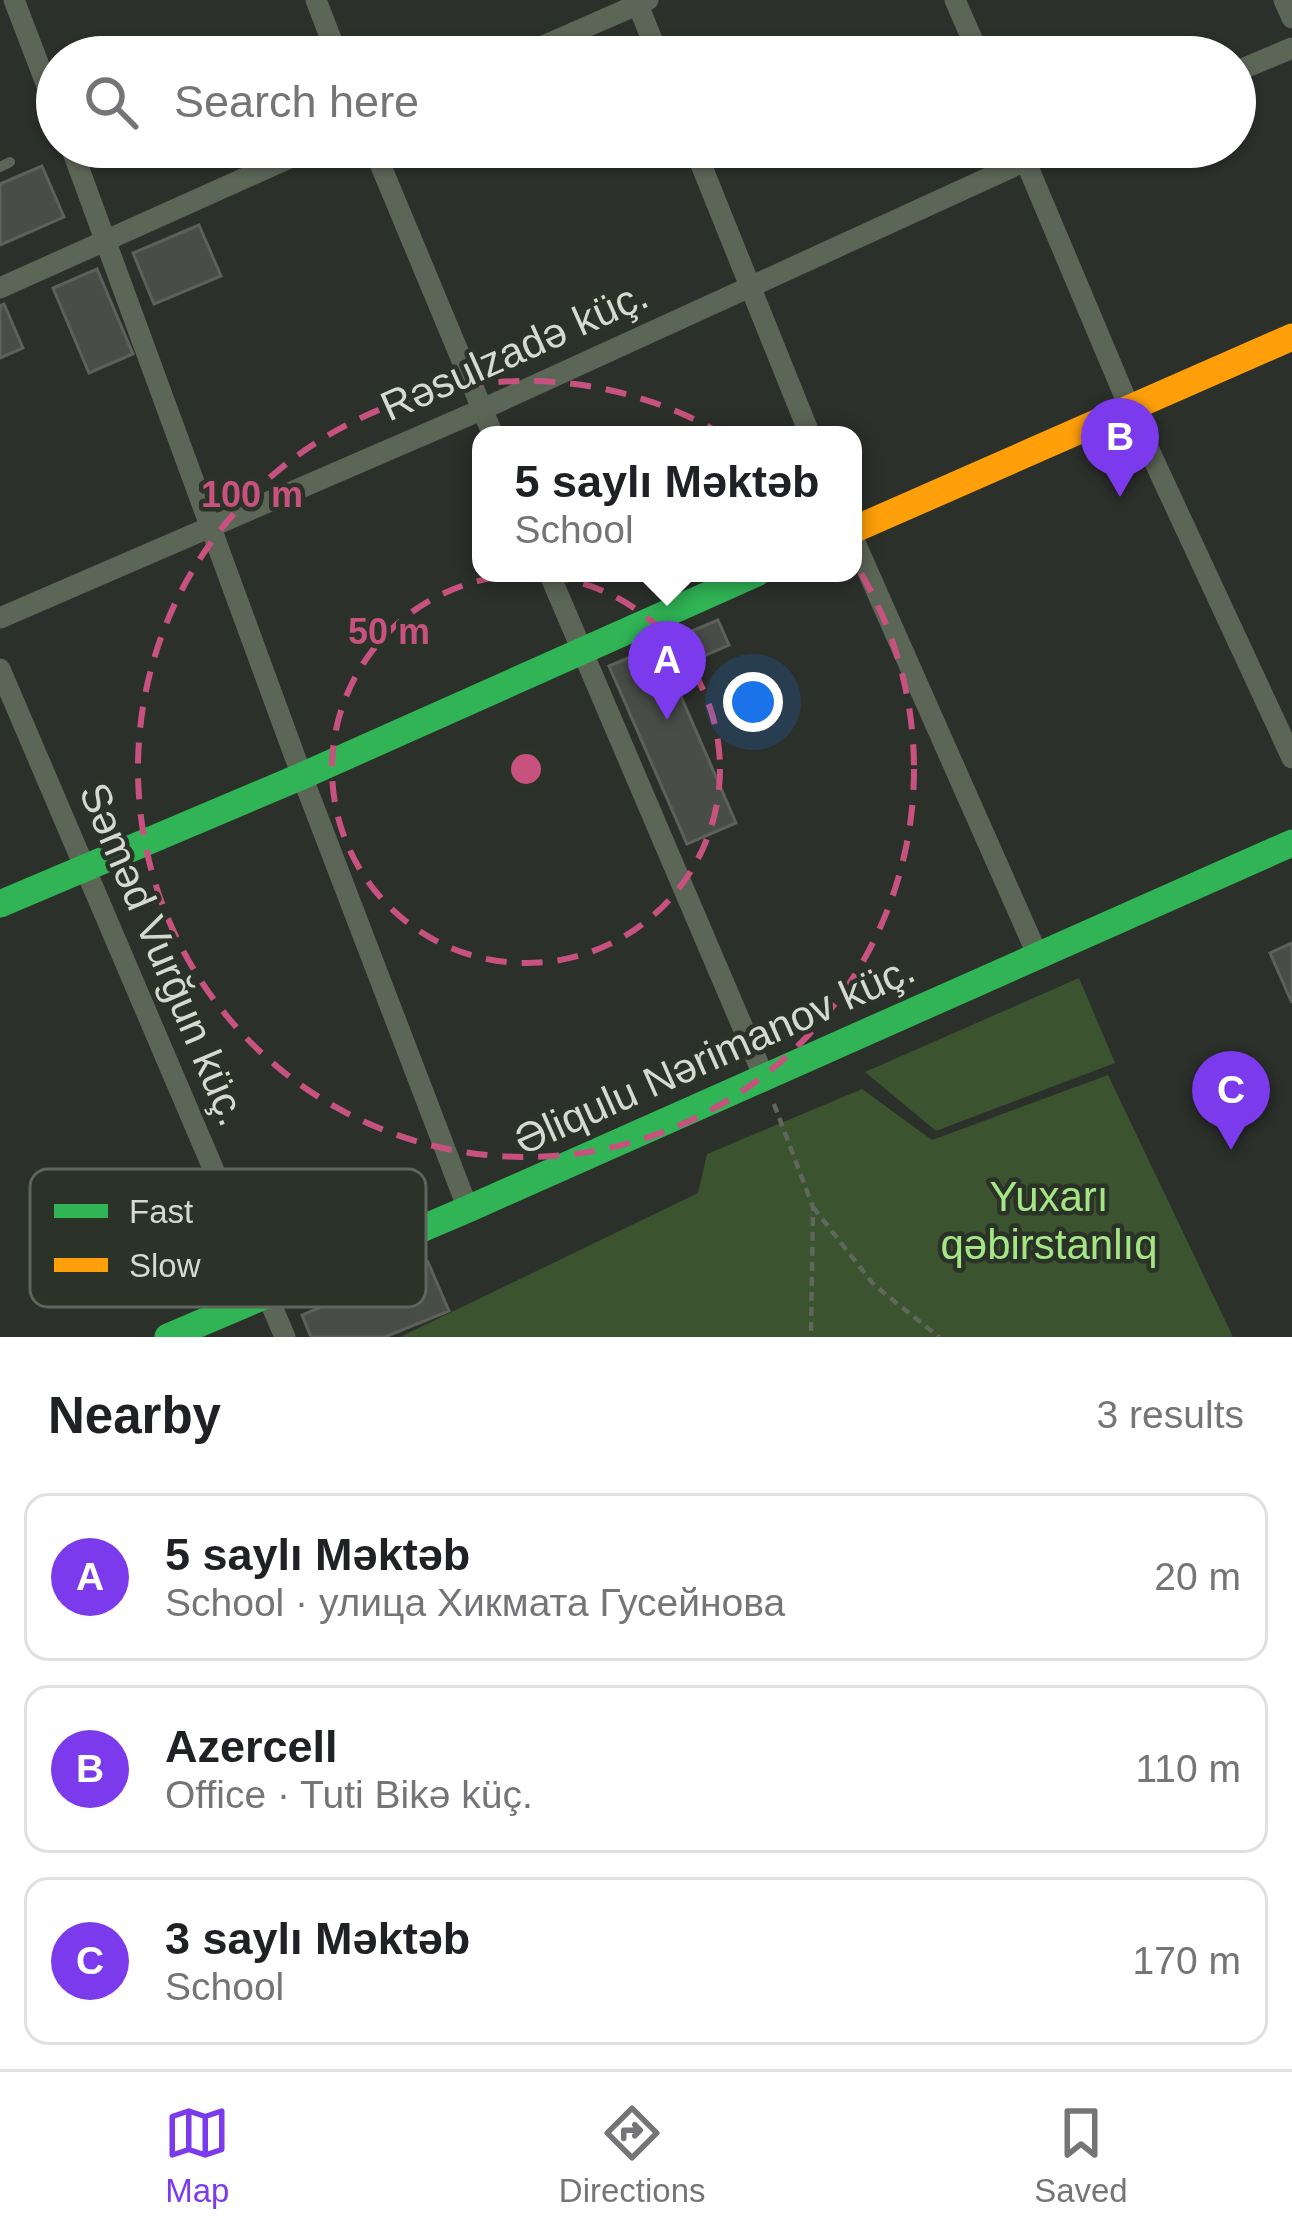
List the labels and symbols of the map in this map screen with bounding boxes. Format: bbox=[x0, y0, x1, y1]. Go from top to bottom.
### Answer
street label: Rəsulzadə küç. bbox=[373, 271, 655, 430]
pin: B bbox=[1081, 398, 1159, 497]
text: 100 m bbox=[201, 474, 303, 515]
text: 50 m bbox=[348, 611, 430, 652]
pin: A bbox=[628, 621, 706, 720]
your location bbox=[723, 672, 783, 732]
centre of rings bbox=[505, 748, 547, 790]
street label: Səməd Vurğun küç. bbox=[70, 776, 257, 1132]
street label: Əliqulu Nərimanov küç. bbox=[507, 945, 922, 1164]
pin: C bbox=[1192, 1051, 1270, 1150]
legend bbox=[30, 1169, 426, 1307]
park label: Yuxarı qəbirstanlıq bbox=[940, 1173, 1158, 1268]
text: Fast bbox=[129, 1193, 193, 1230]
text: Slow bbox=[129, 1247, 201, 1284]

